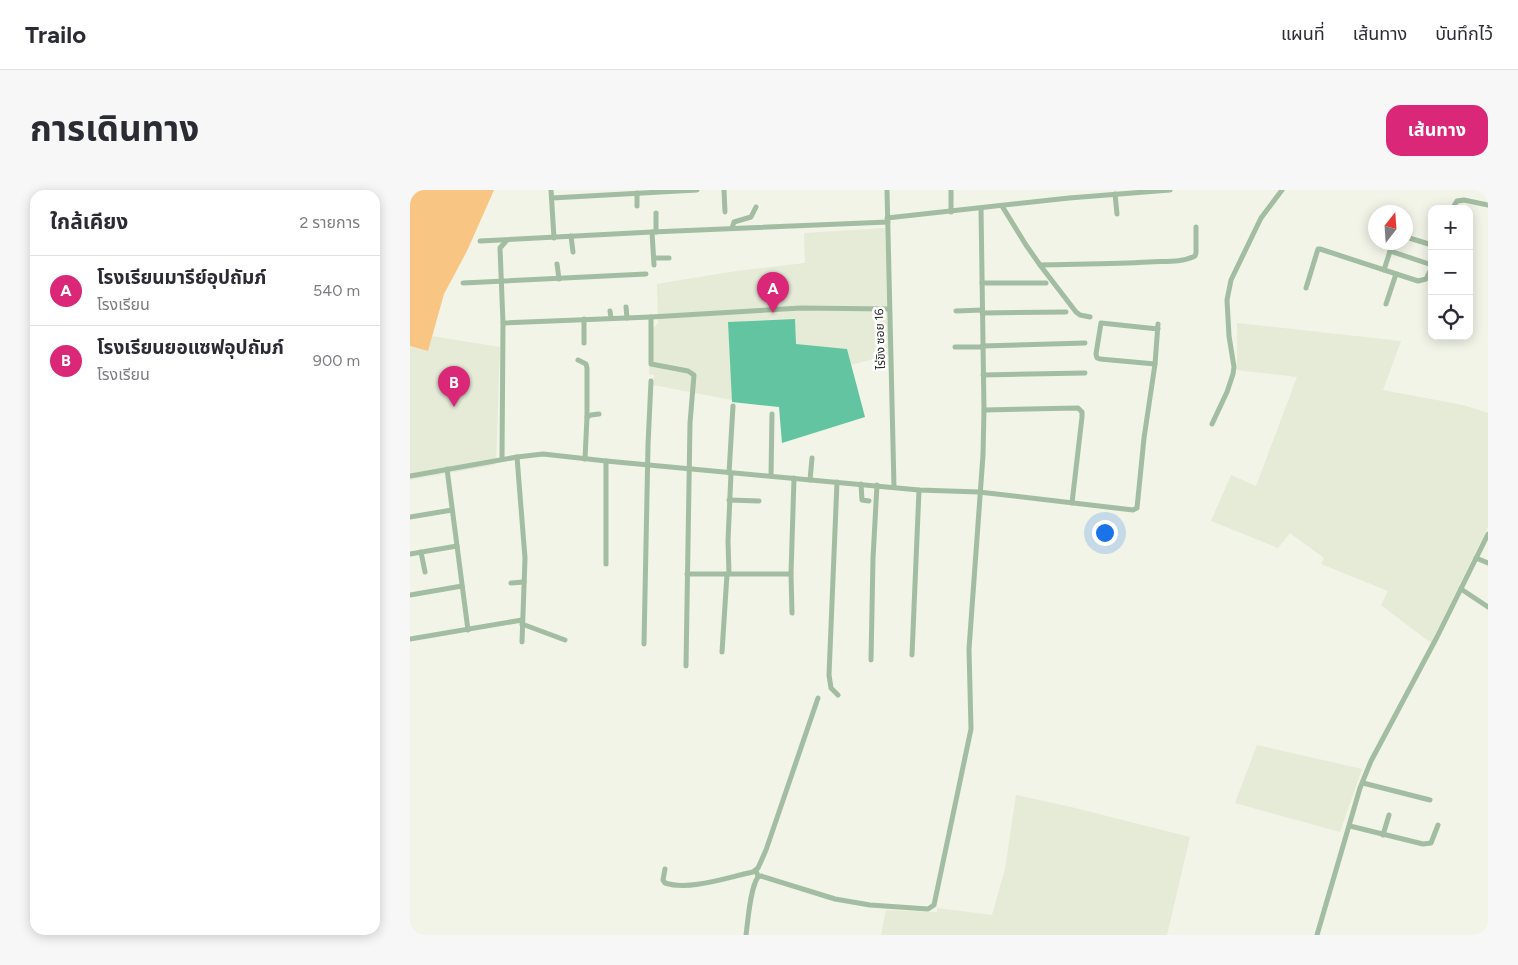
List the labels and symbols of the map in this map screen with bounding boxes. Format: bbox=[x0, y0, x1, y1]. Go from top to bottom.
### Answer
north arrow bbox=[1368, 205, 1413, 250]
pin: A bbox=[757, 272, 789, 313]
street label: ไร่ขิง ซอย 16 bbox=[872, 308, 888, 371]
pin: B bbox=[438, 366, 470, 407]
your location bbox=[1092, 520, 1118, 546]

